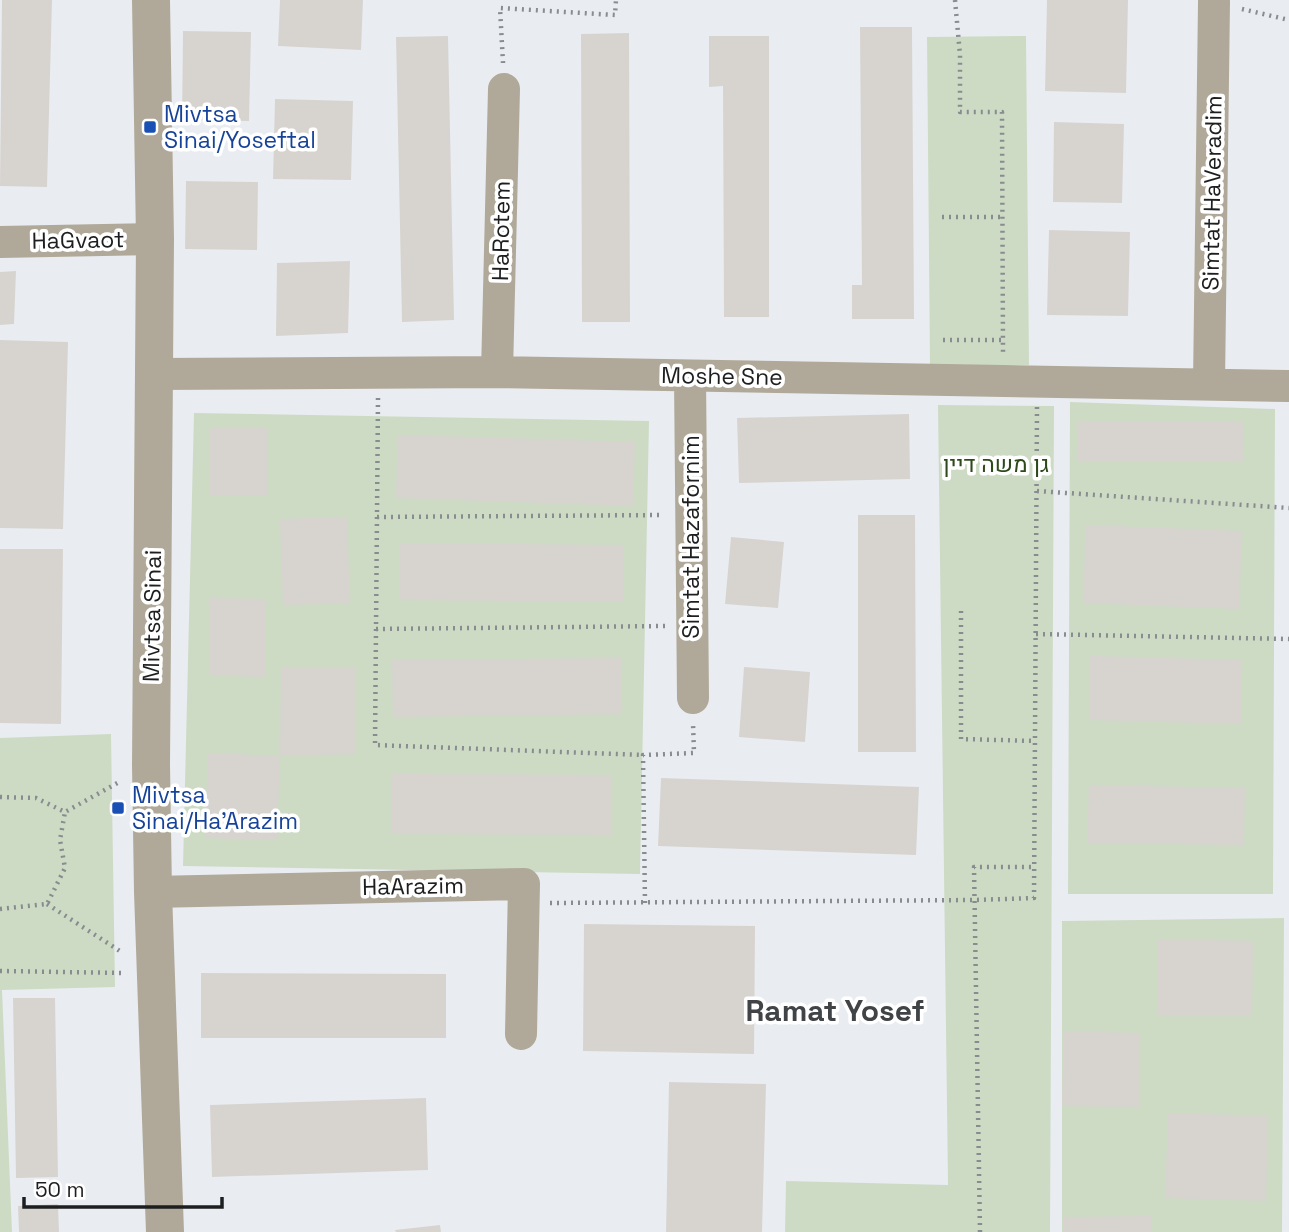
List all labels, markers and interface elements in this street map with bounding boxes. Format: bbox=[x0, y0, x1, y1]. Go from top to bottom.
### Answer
street label: Simtat HaVeradim bbox=[1195, 95, 1229, 291]
place label: Mivtsa Sinai/Yoseftal bbox=[164, 99, 316, 155]
marker: Mivtsa Sinai/Yoseftal bbox=[142, 119, 158, 135]
street label: HaRotem bbox=[485, 181, 517, 281]
street label: HaGvaot bbox=[31, 224, 125, 256]
street label: Moshe Sne bbox=[661, 360, 783, 392]
street label: Simtat Hazafornim bbox=[676, 435, 706, 639]
park label: גן משה דיין bbox=[943, 449, 1049, 479]
street label: Mivtsa Sinai bbox=[136, 550, 168, 682]
place label: Mivtsa Sinai/Ha'Arazim bbox=[132, 780, 298, 836]
marker: Mivtsa Sinai/Ha'Arazim bbox=[110, 800, 126, 816]
street label: HaArazim bbox=[362, 870, 464, 902]
district label: Ramat Yosef bbox=[745, 991, 925, 1030]
scale bar bbox=[24, 1166, 222, 1210]
text: 50 m bbox=[35, 1176, 85, 1203]

